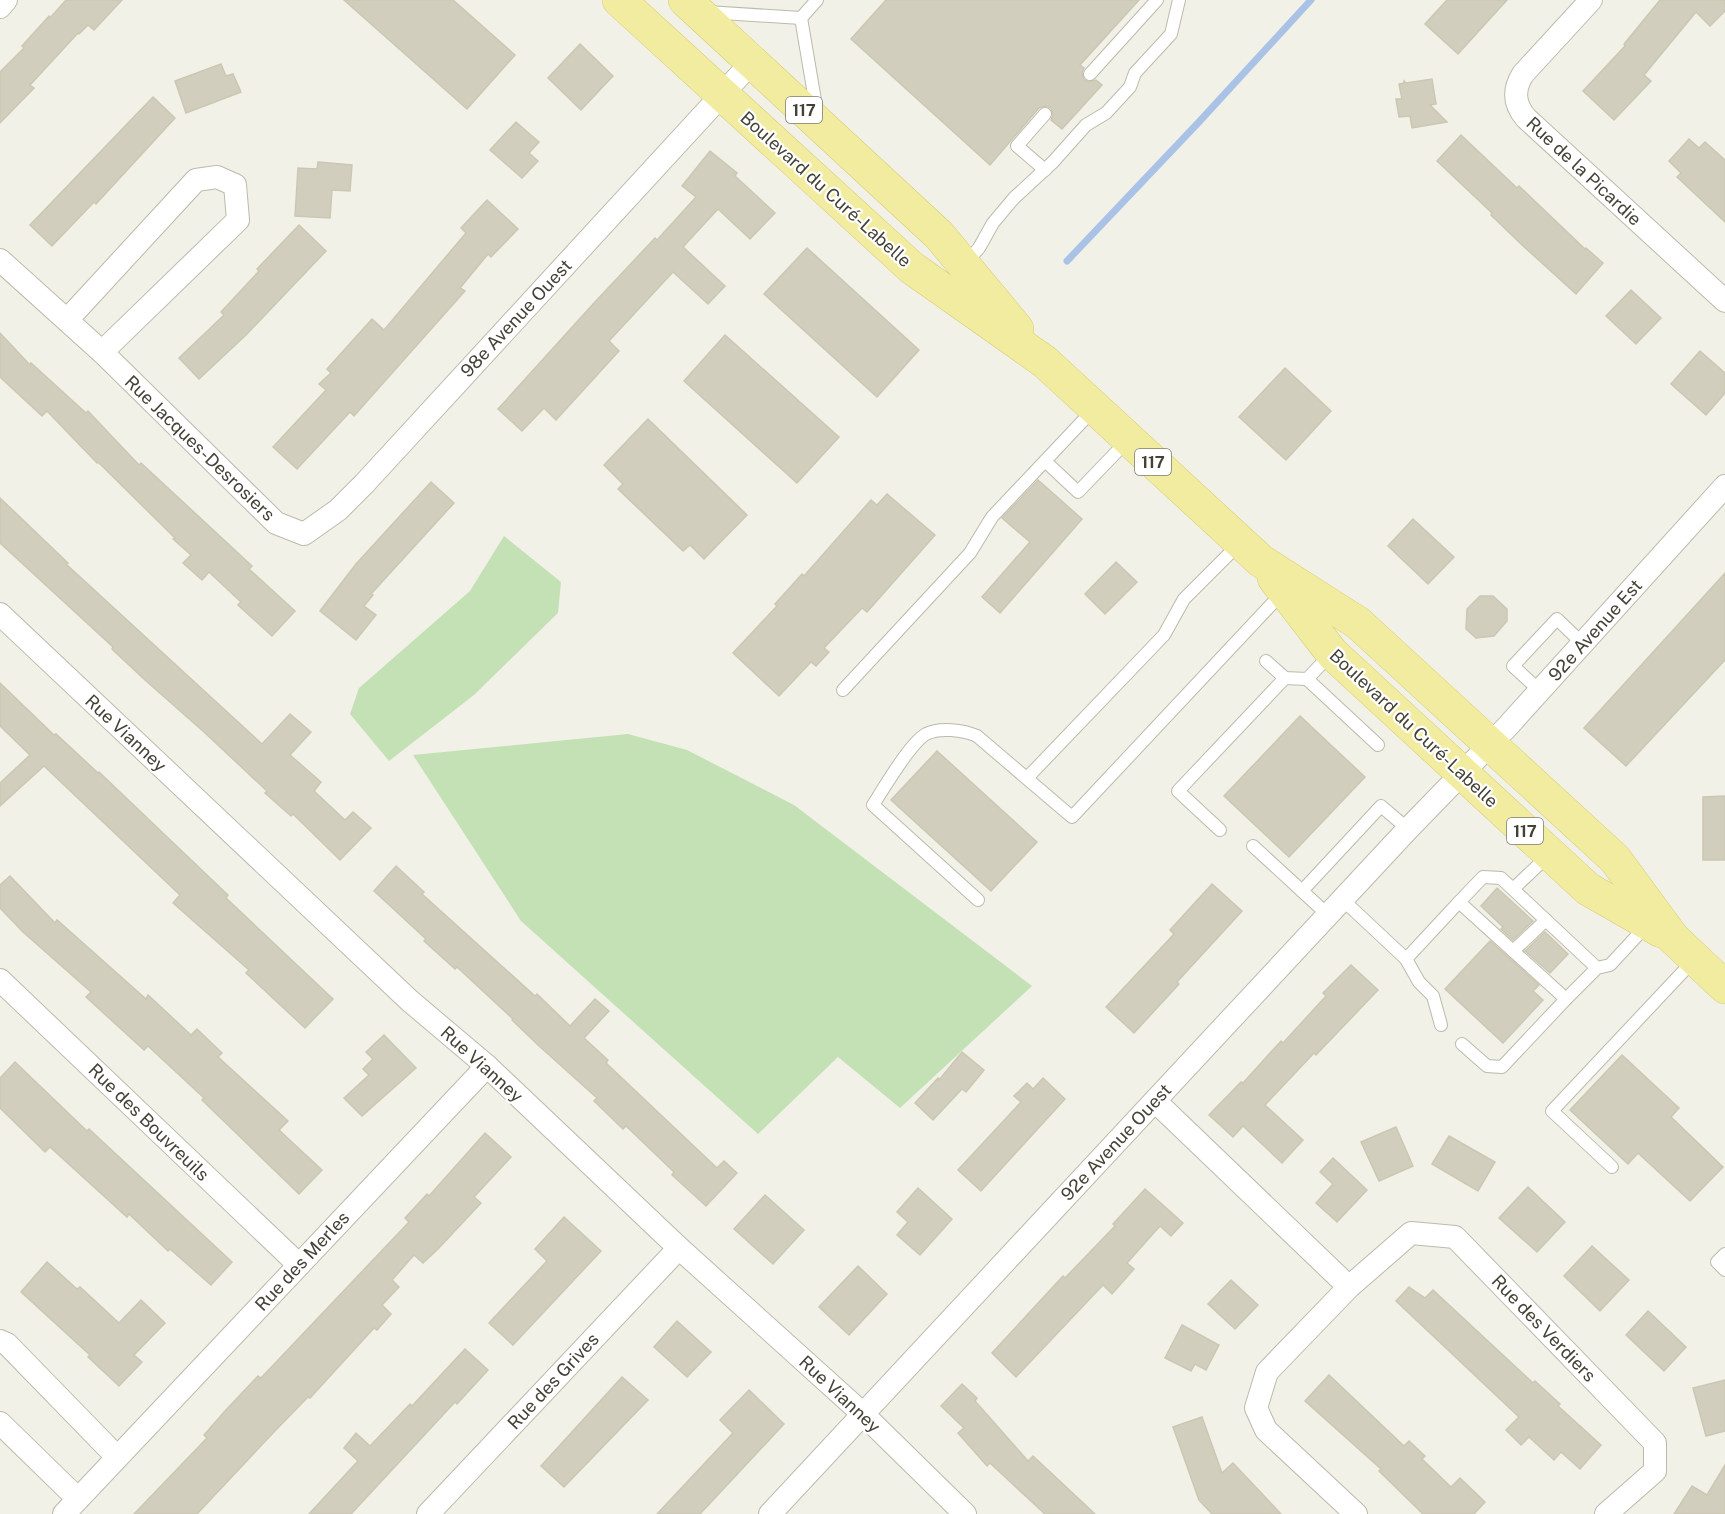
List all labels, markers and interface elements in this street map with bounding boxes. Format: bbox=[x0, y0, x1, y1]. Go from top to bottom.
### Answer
road number: 117 bbox=[786, 97, 822, 123]
street label: Boulevard du Curé-Labelle bbox=[736, 107, 916, 271]
street label: Rue de la Picardie bbox=[1522, 112, 1646, 230]
street label: 98e Avenue Ouest bbox=[456, 255, 576, 381]
street label: Rue Jacques-Desrosiers bbox=[121, 371, 279, 525]
road number: 117 bbox=[1135, 449, 1171, 475]
street label: 92e Avenue Est bbox=[1544, 575, 1646, 685]
street label: Boulevard du Curé-Labelle bbox=[1326, 644, 1502, 812]
street label: Rue Vianney bbox=[81, 690, 171, 776]
road number: 117 bbox=[1507, 818, 1543, 844]
street label: Rue Vianney bbox=[437, 1022, 528, 1107]
street label: Rue des Bouvreuils bbox=[84, 1059, 214, 1185]
street label: 92e Avenue Ouest bbox=[1056, 1079, 1176, 1205]
street label: Rue des Merles bbox=[251, 1207, 353, 1315]
street label: Rue des Verdiers bbox=[1488, 1270, 1600, 1386]
street label: Rue des Grives bbox=[503, 1329, 603, 1433]
street label: Rue Vianney bbox=[795, 1351, 885, 1437]

